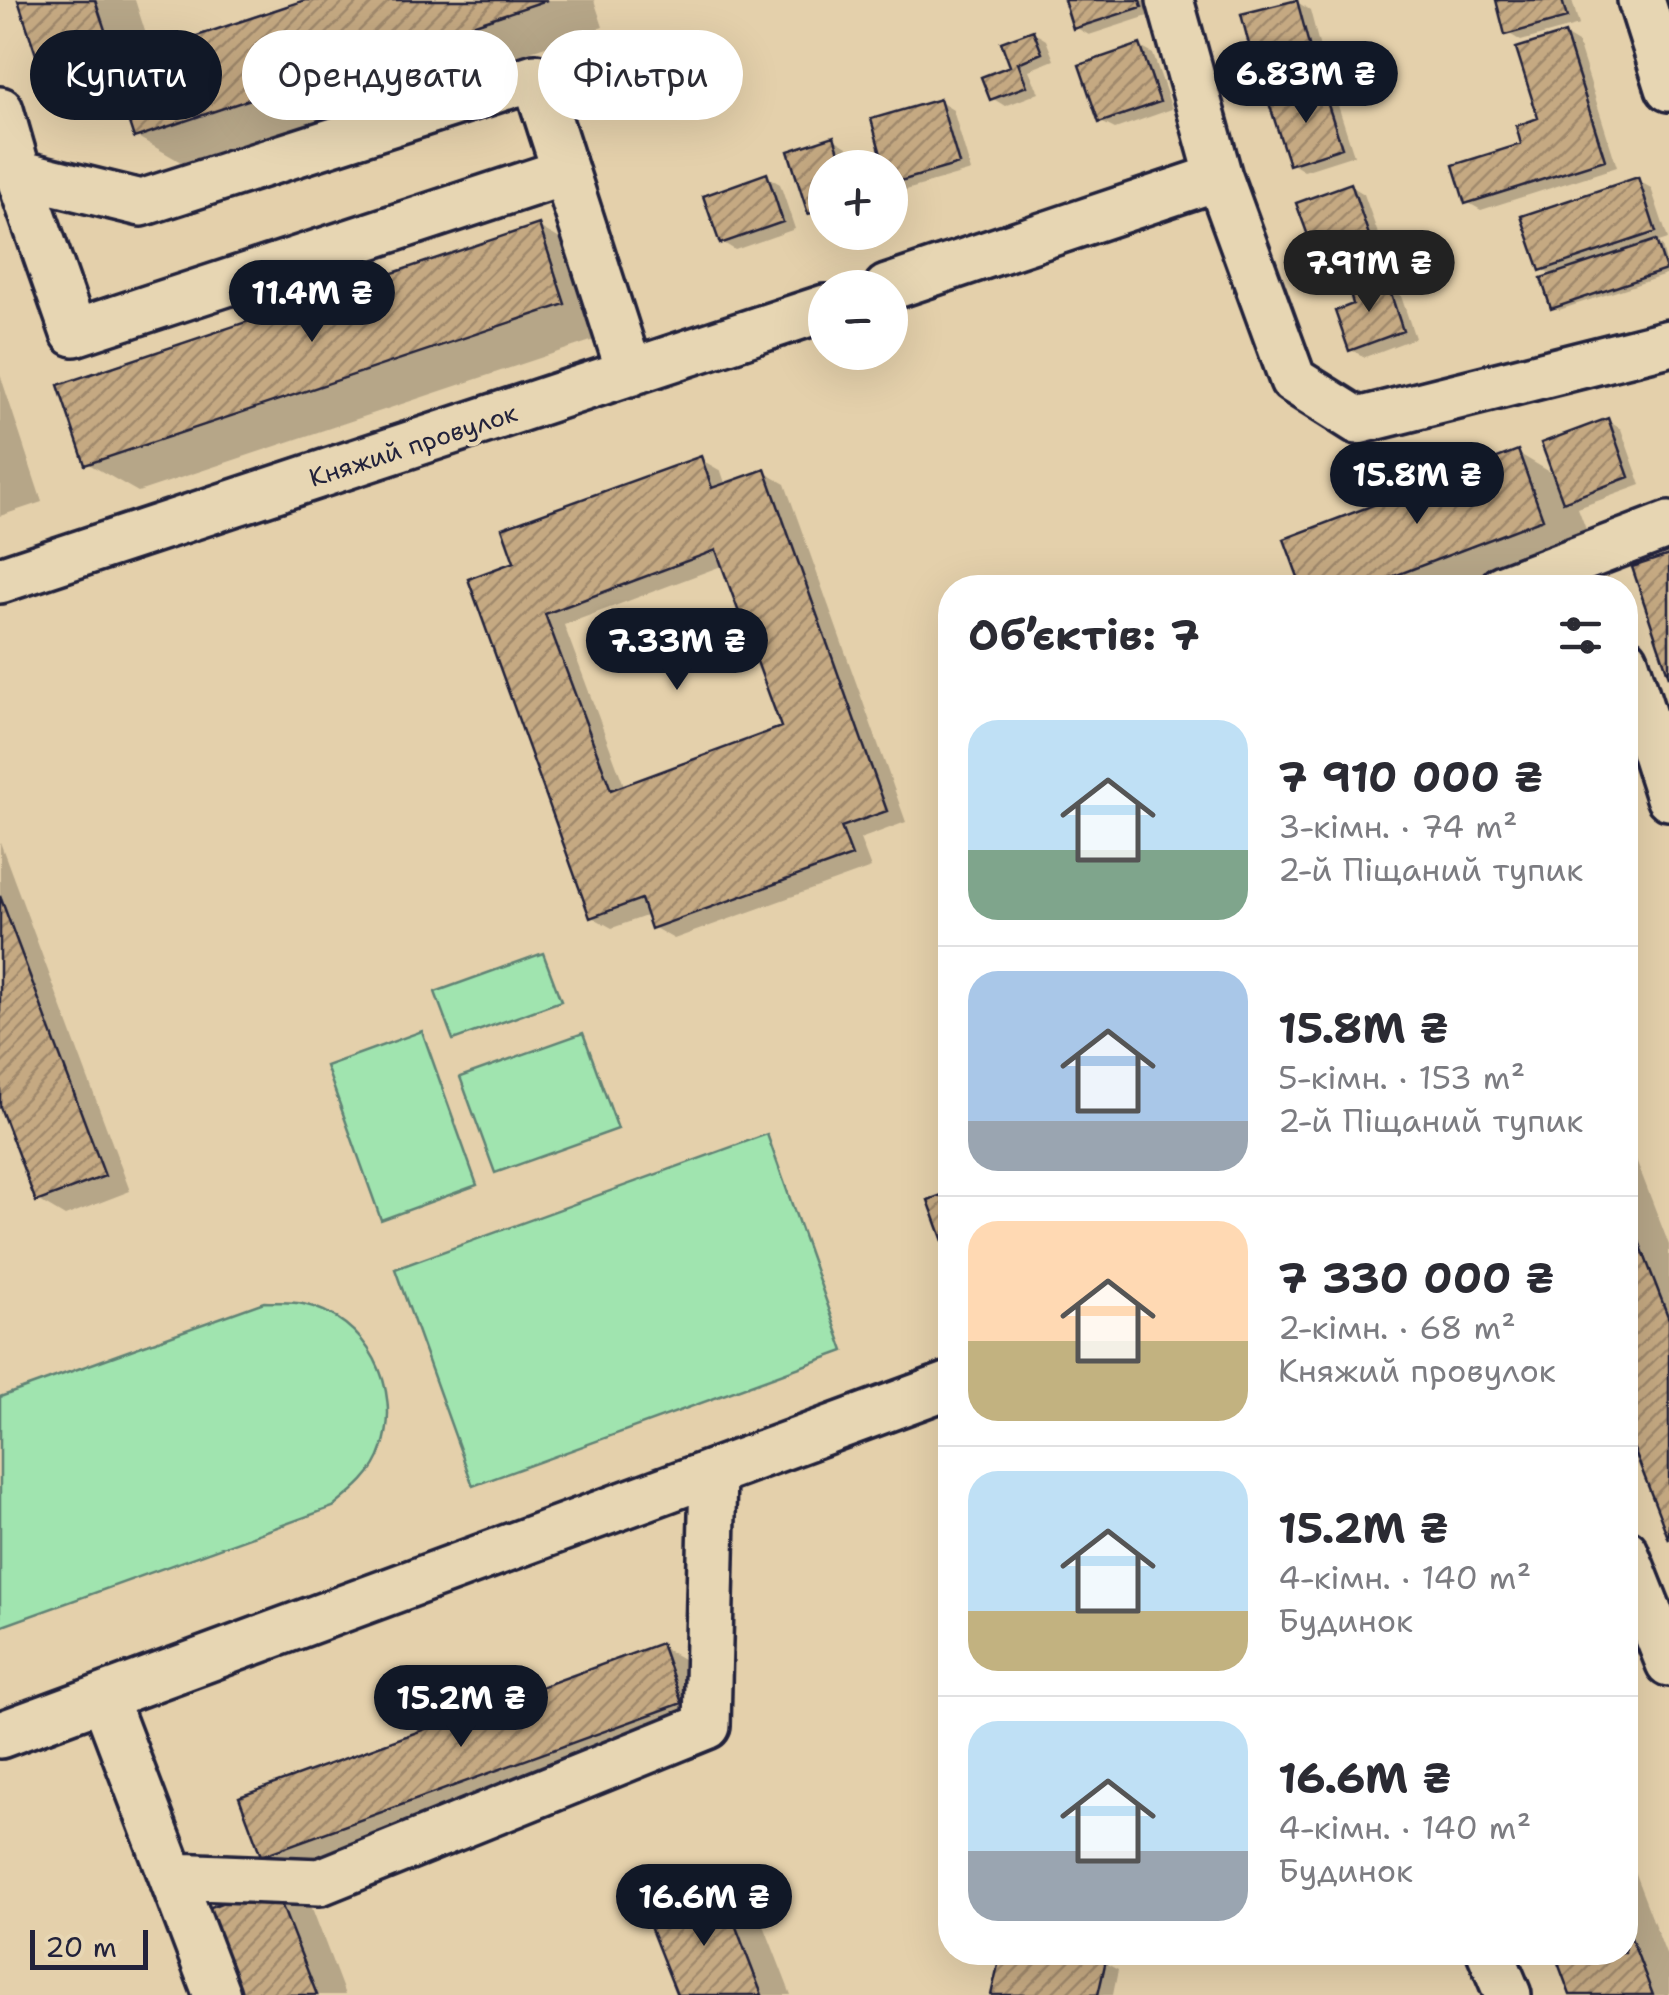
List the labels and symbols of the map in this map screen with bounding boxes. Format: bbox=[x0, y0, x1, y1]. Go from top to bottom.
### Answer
pin: 6.83M ₴ bbox=[1214, 41, 1398, 126]
pin: 7.91M ₴ bbox=[1277, 230, 1461, 315]
pin: 11.4M ₴ bbox=[220, 260, 404, 345]
street label: Княжий провулок bbox=[305, 395, 521, 495]
pin: 15.8M ₴ bbox=[1325, 442, 1509, 527]
pin: 7.33M ₴ bbox=[585, 608, 769, 693]
pin: 15.2M ₴ bbox=[369, 1665, 553, 1750]
pin: 16.6M ₴ bbox=[612, 1864, 796, 1949]
scale bar bbox=[30, 1925, 148, 1970]

